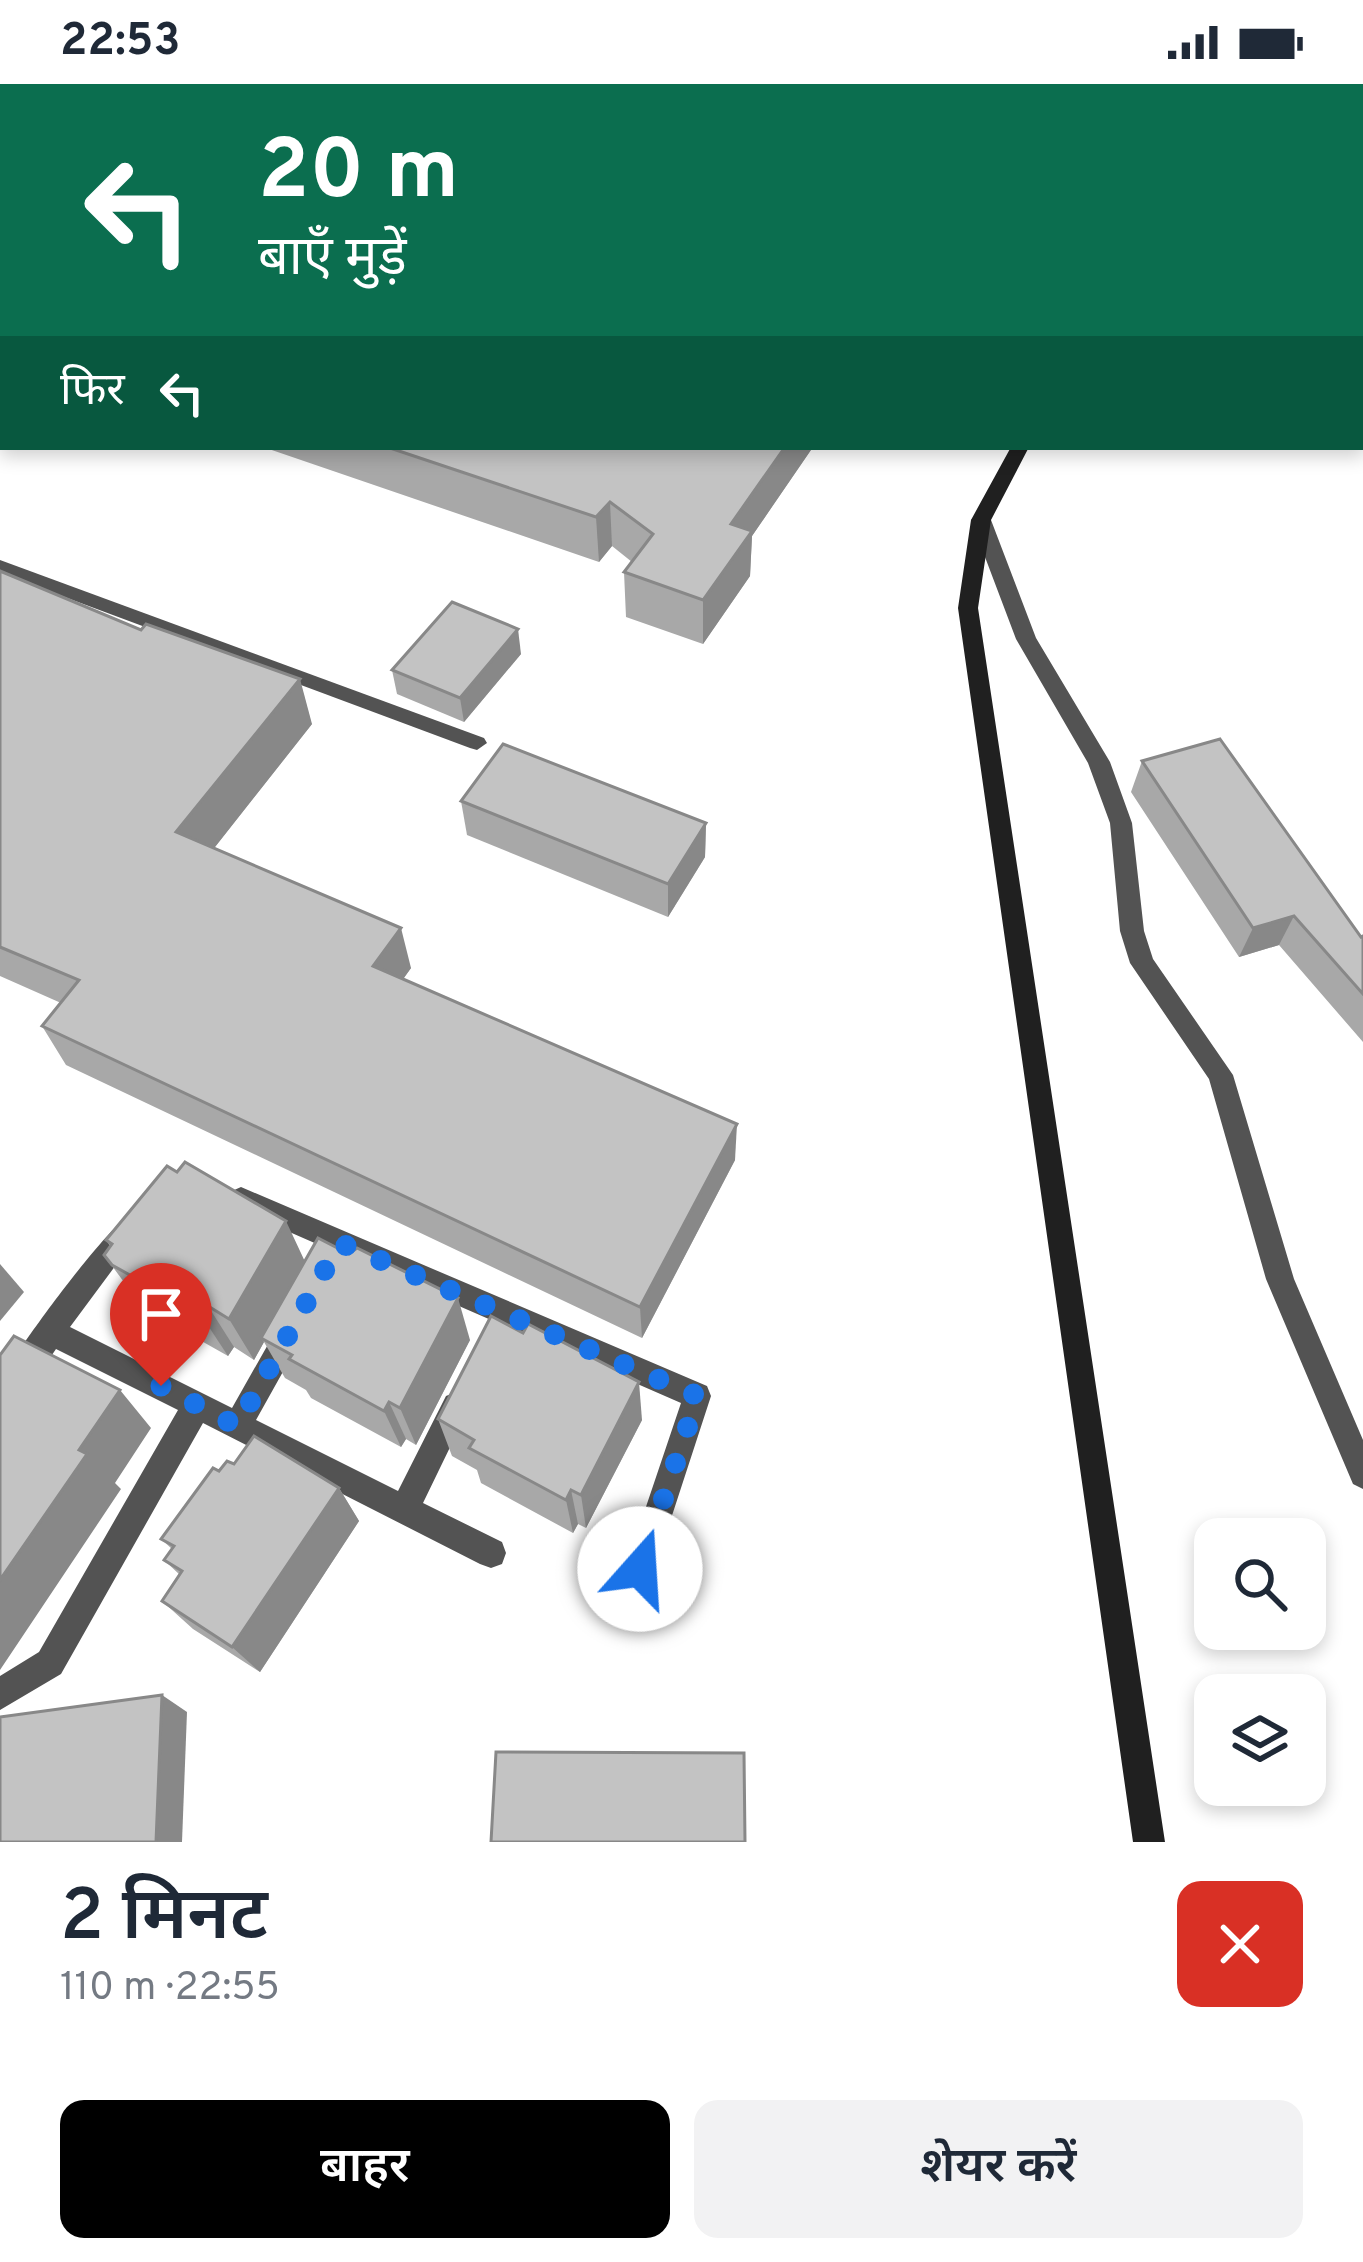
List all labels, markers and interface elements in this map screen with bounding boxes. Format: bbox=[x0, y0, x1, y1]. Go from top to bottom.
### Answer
text: 22:53 bbox=[60, 14, 180, 71]
text: 20 m bbox=[258, 122, 459, 228]
icon: left bbox=[60, 132, 216, 288]
text: बाएँ मुड़ें bbox=[258, 226, 407, 295]
icon: left bbox=[149, 360, 215, 426]
text: फिर bbox=[60, 364, 125, 421]
pin bbox=[110, 1263, 212, 1386]
icon: arrive bbox=[128, 1281, 194, 1347]
position arrow bbox=[577, 1506, 703, 1632]
map controls bbox=[1194, 1518, 1326, 1806]
button: search bbox=[1194, 1518, 1326, 1650]
button: layers bbox=[1194, 1674, 1326, 1806]
text: 2 मिनट bbox=[60, 1874, 268, 1966]
button: close bbox=[1177, 1881, 1303, 2007]
text: 110 m · 22:55 bbox=[60, 1965, 280, 2014]
button: बाहर bbox=[60, 2100, 670, 2238]
button: शेयर करें bbox=[694, 2100, 1303, 2238]

